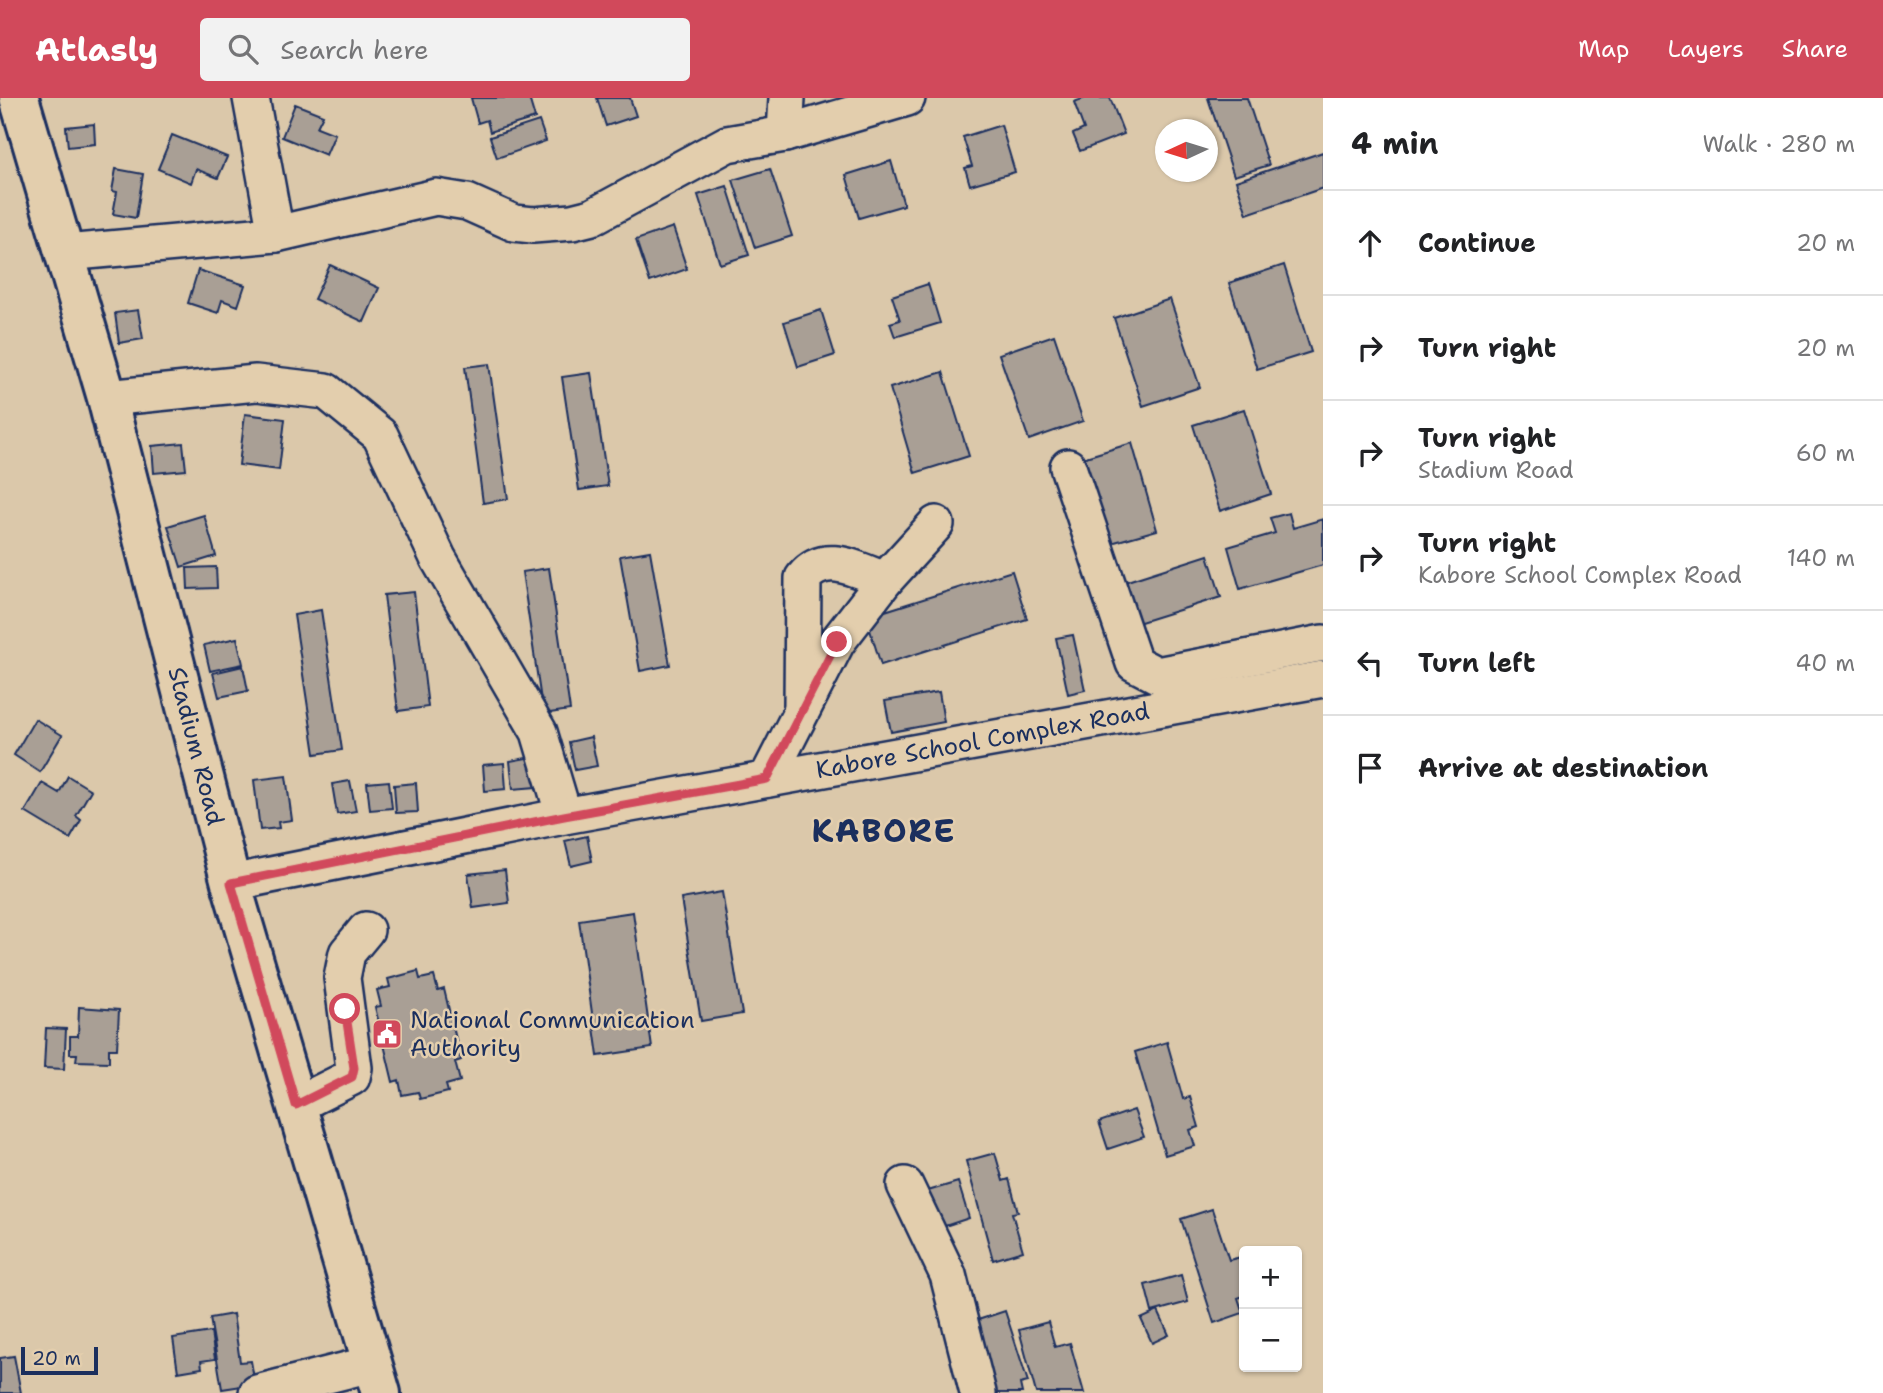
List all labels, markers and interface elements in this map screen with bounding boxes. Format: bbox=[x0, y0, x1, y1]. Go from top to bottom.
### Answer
search box bbox=[200, 18, 690, 81]
text: Atlasly bbox=[35, 27, 158, 72]
icon: search bbox=[224, 30, 262, 68]
text: Search here bbox=[280, 32, 429, 67]
text: Map bbox=[1578, 33, 1629, 65]
text: Layers bbox=[1667, 33, 1744, 65]
text: Share bbox=[1782, 33, 1848, 65]
north arrow bbox=[1155, 119, 1218, 182]
text: 4 min bbox=[1351, 123, 1438, 164]
text: Walk · 280 m bbox=[1702, 129, 1855, 159]
icon: ahead bbox=[1351, 224, 1389, 262]
text: Continue bbox=[1418, 225, 1536, 260]
text: 20 m bbox=[1796, 228, 1855, 258]
icon: right bbox=[1351, 329, 1389, 367]
text: Turn right bbox=[1418, 330, 1556, 365]
text: 20 m bbox=[1796, 333, 1855, 363]
text: Turn right bbox=[1418, 420, 1556, 455]
icon: right bbox=[1351, 434, 1389, 472]
text: 60 m bbox=[1796, 438, 1855, 468]
text: Stadium Road bbox=[1418, 455, 1574, 485]
text: Turn right bbox=[1418, 525, 1556, 560]
icon: right bbox=[1351, 539, 1389, 577]
text: 140 m bbox=[1787, 543, 1855, 573]
text: Kabore School Complex Road bbox=[1418, 560, 1742, 590]
route end bbox=[821, 626, 852, 657]
icon: left bbox=[1351, 644, 1389, 682]
text: Turn left bbox=[1418, 645, 1535, 680]
text: 40 m bbox=[1795, 648, 1855, 678]
street label: Stadium Road bbox=[160, 664, 232, 829]
street label: Kabore School Complex Road bbox=[813, 695, 1152, 786]
icon: arrive bbox=[1351, 749, 1389, 787]
text: Arrive at destination bbox=[1418, 750, 1708, 785]
district label: KABORE bbox=[811, 809, 957, 852]
route start bbox=[329, 993, 360, 1024]
place label: National Communication Authority bbox=[410, 1004, 695, 1064]
public building icon: National Communication Authority bbox=[370, 1017, 404, 1051]
map controls bbox=[1239, 1246, 1302, 1372]
button: + bbox=[1239, 1246, 1302, 1309]
button: − bbox=[1239, 1309, 1302, 1372]
scale bar bbox=[21, 1344, 98, 1376]
text: 20 m bbox=[32, 1346, 81, 1371]

